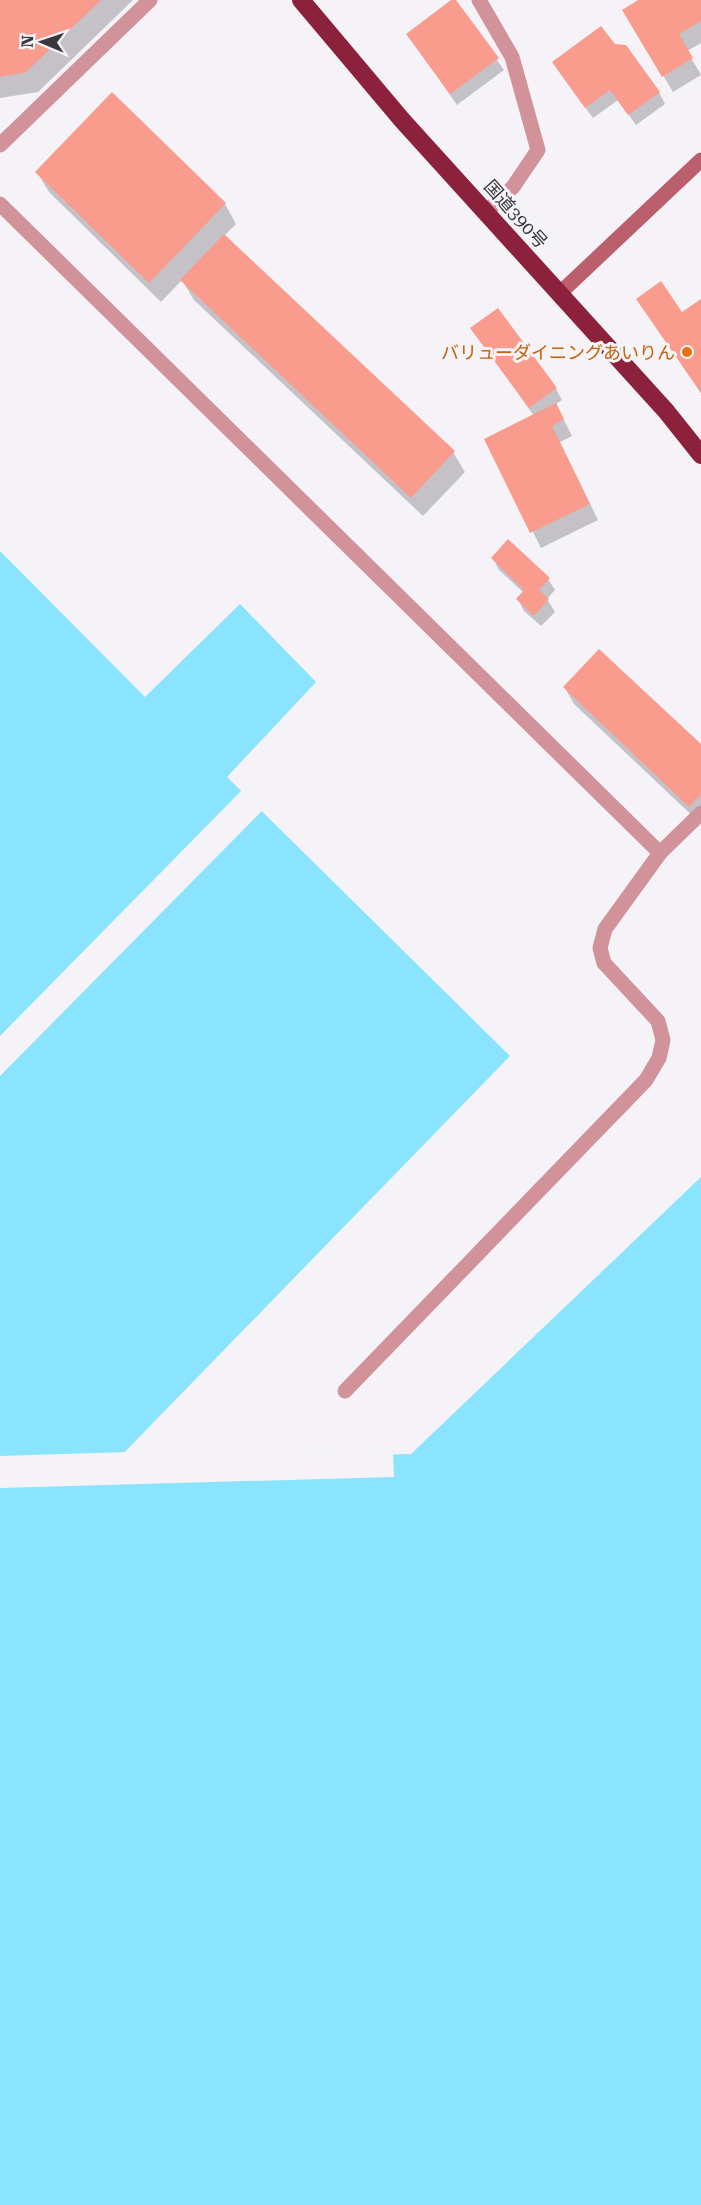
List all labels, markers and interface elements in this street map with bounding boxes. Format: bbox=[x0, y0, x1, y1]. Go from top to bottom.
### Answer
north arrow bbox=[12, 12, 72, 72]
text: N bbox=[18, 35, 37, 48]
street label: 国道390号 bbox=[480, 176, 552, 252]
place label: バリューダイニングあいりん bbox=[441, 342, 675, 363]
marker: バリューダイニングあいりん bbox=[680, 345, 694, 359]

